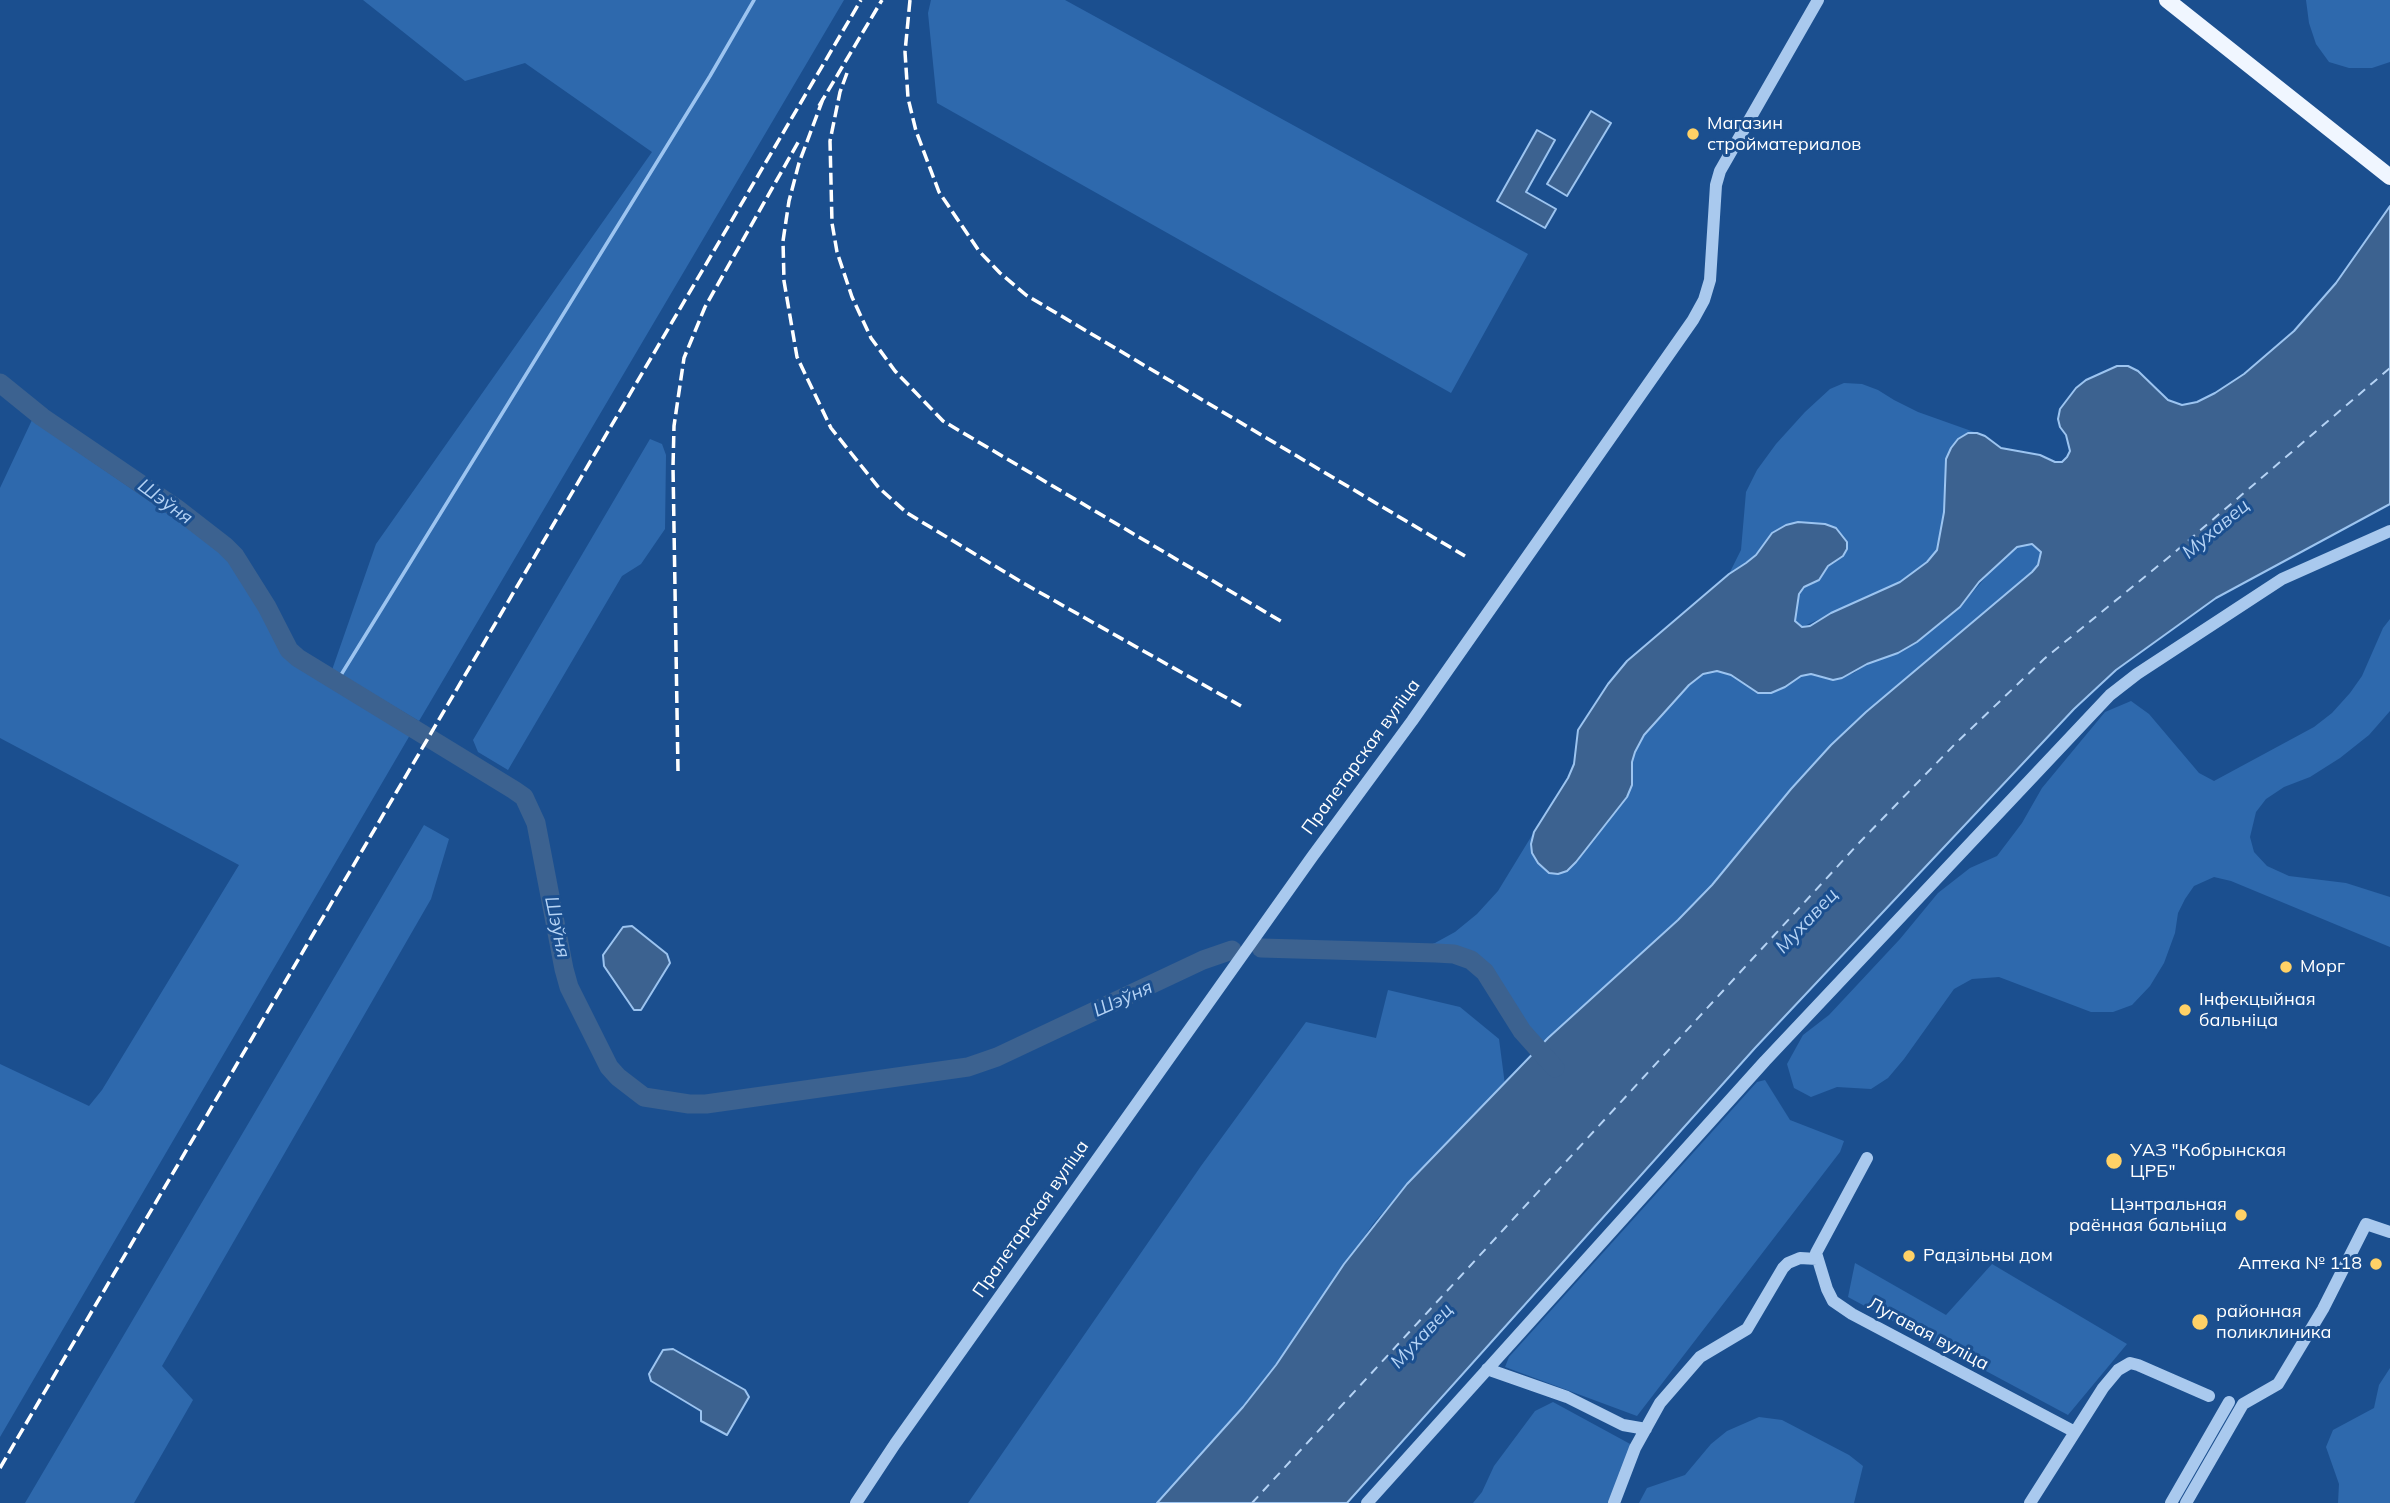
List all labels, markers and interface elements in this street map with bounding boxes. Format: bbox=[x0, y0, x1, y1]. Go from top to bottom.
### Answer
place label: Магазин стройматериалов bbox=[1707, 113, 1861, 156]
marker: Магазин стройматериалов bbox=[1685, 126, 1701, 142]
water label: Шэўня bbox=[133, 474, 197, 530]
water label: Мухавец bbox=[2178, 494, 2254, 564]
street label: Пралетарская вуліца bbox=[1297, 675, 1425, 839]
water label: Мухавец bbox=[1771, 884, 1843, 958]
water label: Шэўня bbox=[539, 894, 575, 960]
place label: Морг bbox=[2300, 956, 2345, 978]
marker: Морг bbox=[2278, 959, 2294, 975]
water label: Шэўня bbox=[1090, 976, 1156, 1022]
place label: Інфекцыйная бальніца bbox=[2199, 989, 2316, 1032]
marker: Інфекцыйная бальніца bbox=[2177, 1002, 2193, 1018]
street label: Пралетарская вуліца bbox=[969, 1136, 1093, 1302]
place label: УАЗ "Кобрынская ЦРБ" bbox=[2130, 1140, 2286, 1182]
marker: УАЗ "Кобрынская ЦРБ" bbox=[2104, 1151, 2124, 1171]
place label: Цэнтральная раённая бальніца bbox=[2069, 1194, 2227, 1236]
marker: Цэнтральная раённая бальніца bbox=[2233, 1207, 2249, 1223]
place label: Радзільны дом bbox=[1923, 1245, 2053, 1267]
marker: Радзільны дом bbox=[1901, 1248, 1917, 1264]
place label: Аптека № 118 bbox=[2238, 1253, 2362, 1275]
marker: Аптека № 118 bbox=[2368, 1256, 2384, 1272]
street label: Лугавая вуліца bbox=[1864, 1293, 1992, 1375]
water label: Мухавец bbox=[1386, 1299, 1458, 1373]
place label: районная поликлиника bbox=[2216, 1301, 2331, 1344]
marker: районная поликлиника bbox=[2190, 1312, 2210, 1332]

